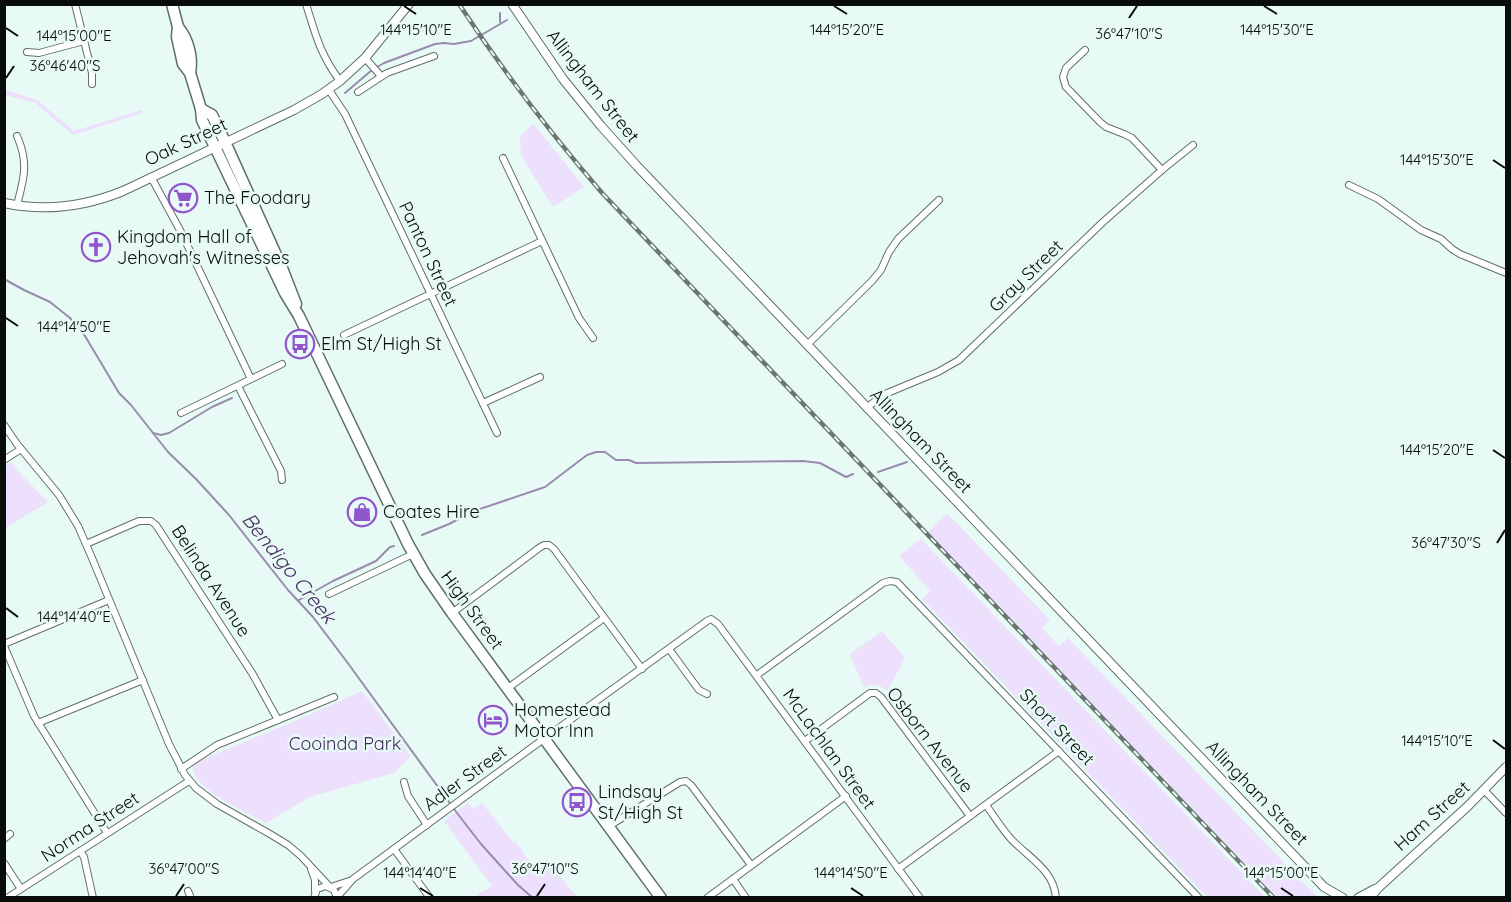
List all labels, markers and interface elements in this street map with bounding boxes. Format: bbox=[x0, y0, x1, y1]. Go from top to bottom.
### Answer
text: 144°15'10"E bbox=[380, 20, 452, 39]
text: 144°15'20"E bbox=[810, 20, 884, 39]
text: 144°15'30"E bbox=[1240, 20, 1314, 39]
text: 36°47'10"S bbox=[1095, 24, 1163, 43]
street label: Allingham Street bbox=[542, 25, 645, 147]
text: 144°15'00"E bbox=[37, 26, 111, 45]
text: 36°46'40"S bbox=[30, 56, 100, 75]
street label: Oak Street bbox=[141, 112, 231, 171]
text: 144°15'30"E bbox=[1400, 150, 1474, 169]
supermarket icon: The Foodary bbox=[167, 182, 199, 214]
place label: The Foodary bbox=[204, 186, 311, 209]
street label: Panton Street bbox=[394, 198, 463, 310]
place label: Kingdom Hall of Jehovah's Witnesses bbox=[117, 225, 289, 269]
church icon: Kingdom Hall of Jehovah's Witnesses bbox=[80, 231, 112, 263]
street label: Gray Street bbox=[984, 235, 1068, 317]
text: 144°14'50"E bbox=[37, 317, 111, 336]
bus stop icon: Elm St/High St bbox=[284, 328, 316, 360]
place label: Elm St/High St bbox=[321, 332, 442, 355]
street label: Allingham Street bbox=[865, 383, 977, 498]
text: 144°15'20"E bbox=[1400, 440, 1474, 459]
shop icon: Coates Hire bbox=[346, 496, 378, 528]
place label: Coates Hire bbox=[383, 500, 480, 523]
water label: Bendigo Creek bbox=[237, 507, 343, 630]
street label: Belinda Avenue bbox=[167, 521, 256, 641]
text: 36°47'30"S bbox=[1411, 533, 1481, 552]
street label: High Street bbox=[436, 566, 509, 654]
text: 144°14'40"E bbox=[37, 607, 111, 626]
street label: Osborn Avenue bbox=[882, 682, 979, 797]
street label: Short Street bbox=[1015, 683, 1100, 770]
street label: McLachlan Street bbox=[778, 684, 881, 814]
place label: Homestead Motor Inn bbox=[514, 698, 611, 742]
hotel icon: Homestead Motor Inn bbox=[477, 704, 509, 736]
text: 144°15'10"E bbox=[1401, 731, 1473, 750]
park label: Cooinda Park bbox=[289, 732, 401, 755]
street label: Allingham Street bbox=[1201, 735, 1313, 850]
street label: Adler Street bbox=[418, 740, 511, 816]
street label: Ham Street bbox=[1389, 775, 1474, 856]
place label: Lindsay St/High St bbox=[598, 780, 683, 824]
street label: Norma Street bbox=[36, 786, 143, 867]
bus stop icon: Lindsay St/High St bbox=[561, 786, 593, 818]
text: 36°47'00"S bbox=[149, 859, 219, 878]
text: 36°47'10"S bbox=[511, 859, 579, 878]
text: 144°14'40"E bbox=[383, 863, 457, 882]
text: 144°14'50"E bbox=[814, 863, 888, 882]
text: 144°15'00"E bbox=[1244, 863, 1318, 882]

